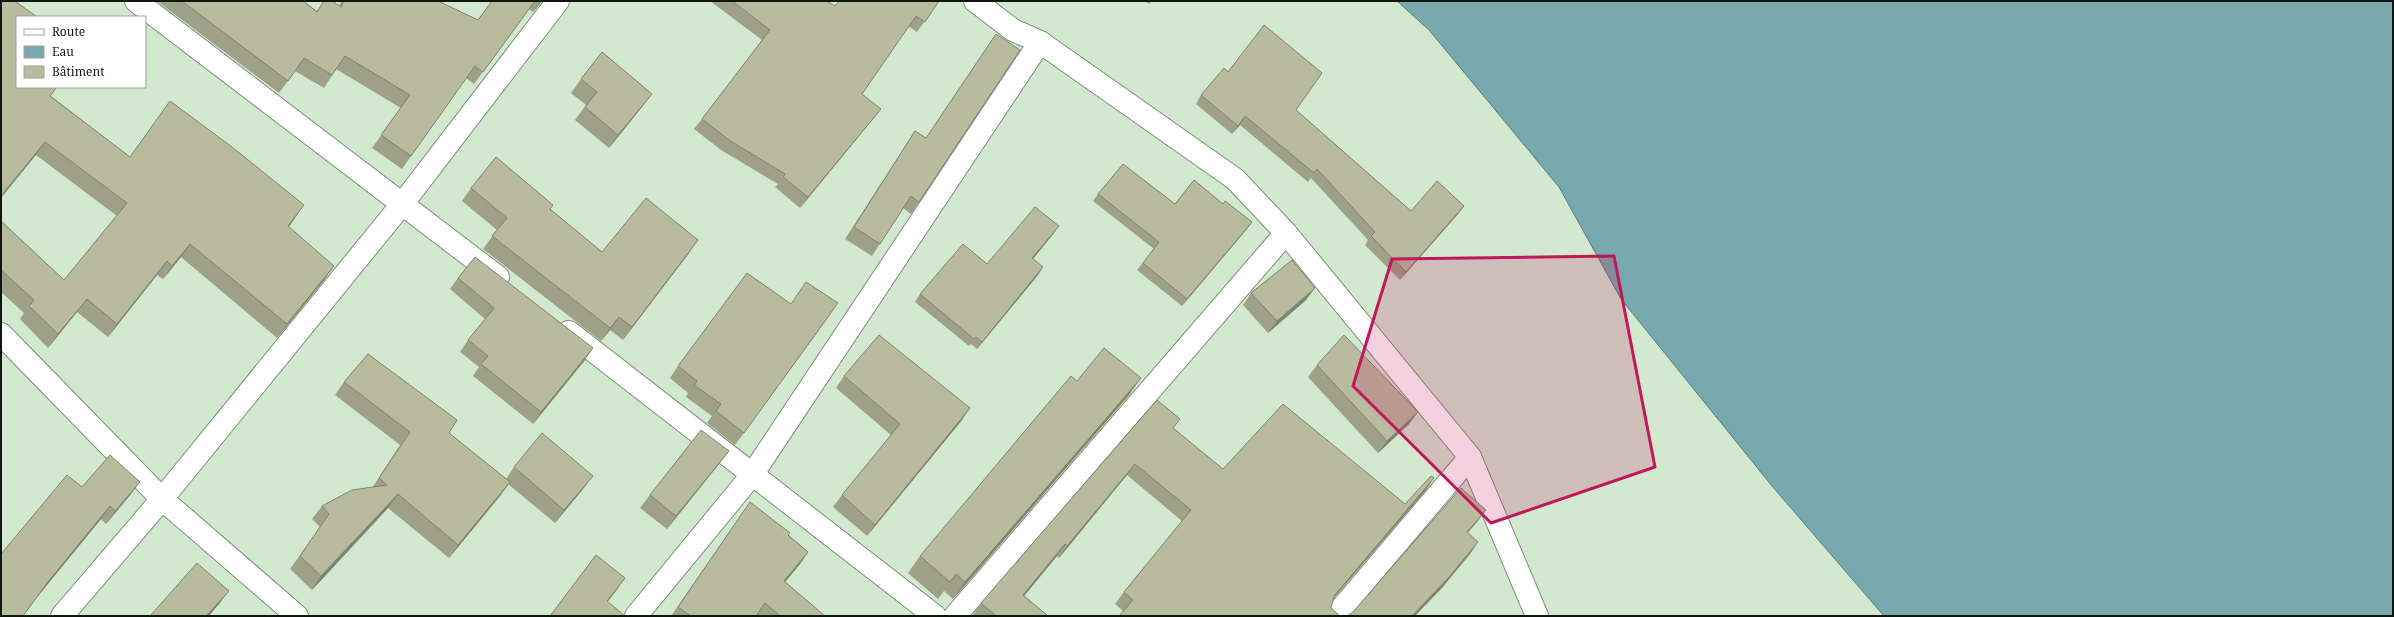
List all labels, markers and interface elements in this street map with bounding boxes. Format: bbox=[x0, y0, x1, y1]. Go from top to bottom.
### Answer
legend bbox=[16, 16, 146, 88]
text: Route bbox=[52, 23, 85, 40]
text: Eau bbox=[52, 43, 74, 60]
text: Bâtiment bbox=[52, 63, 104, 80]

